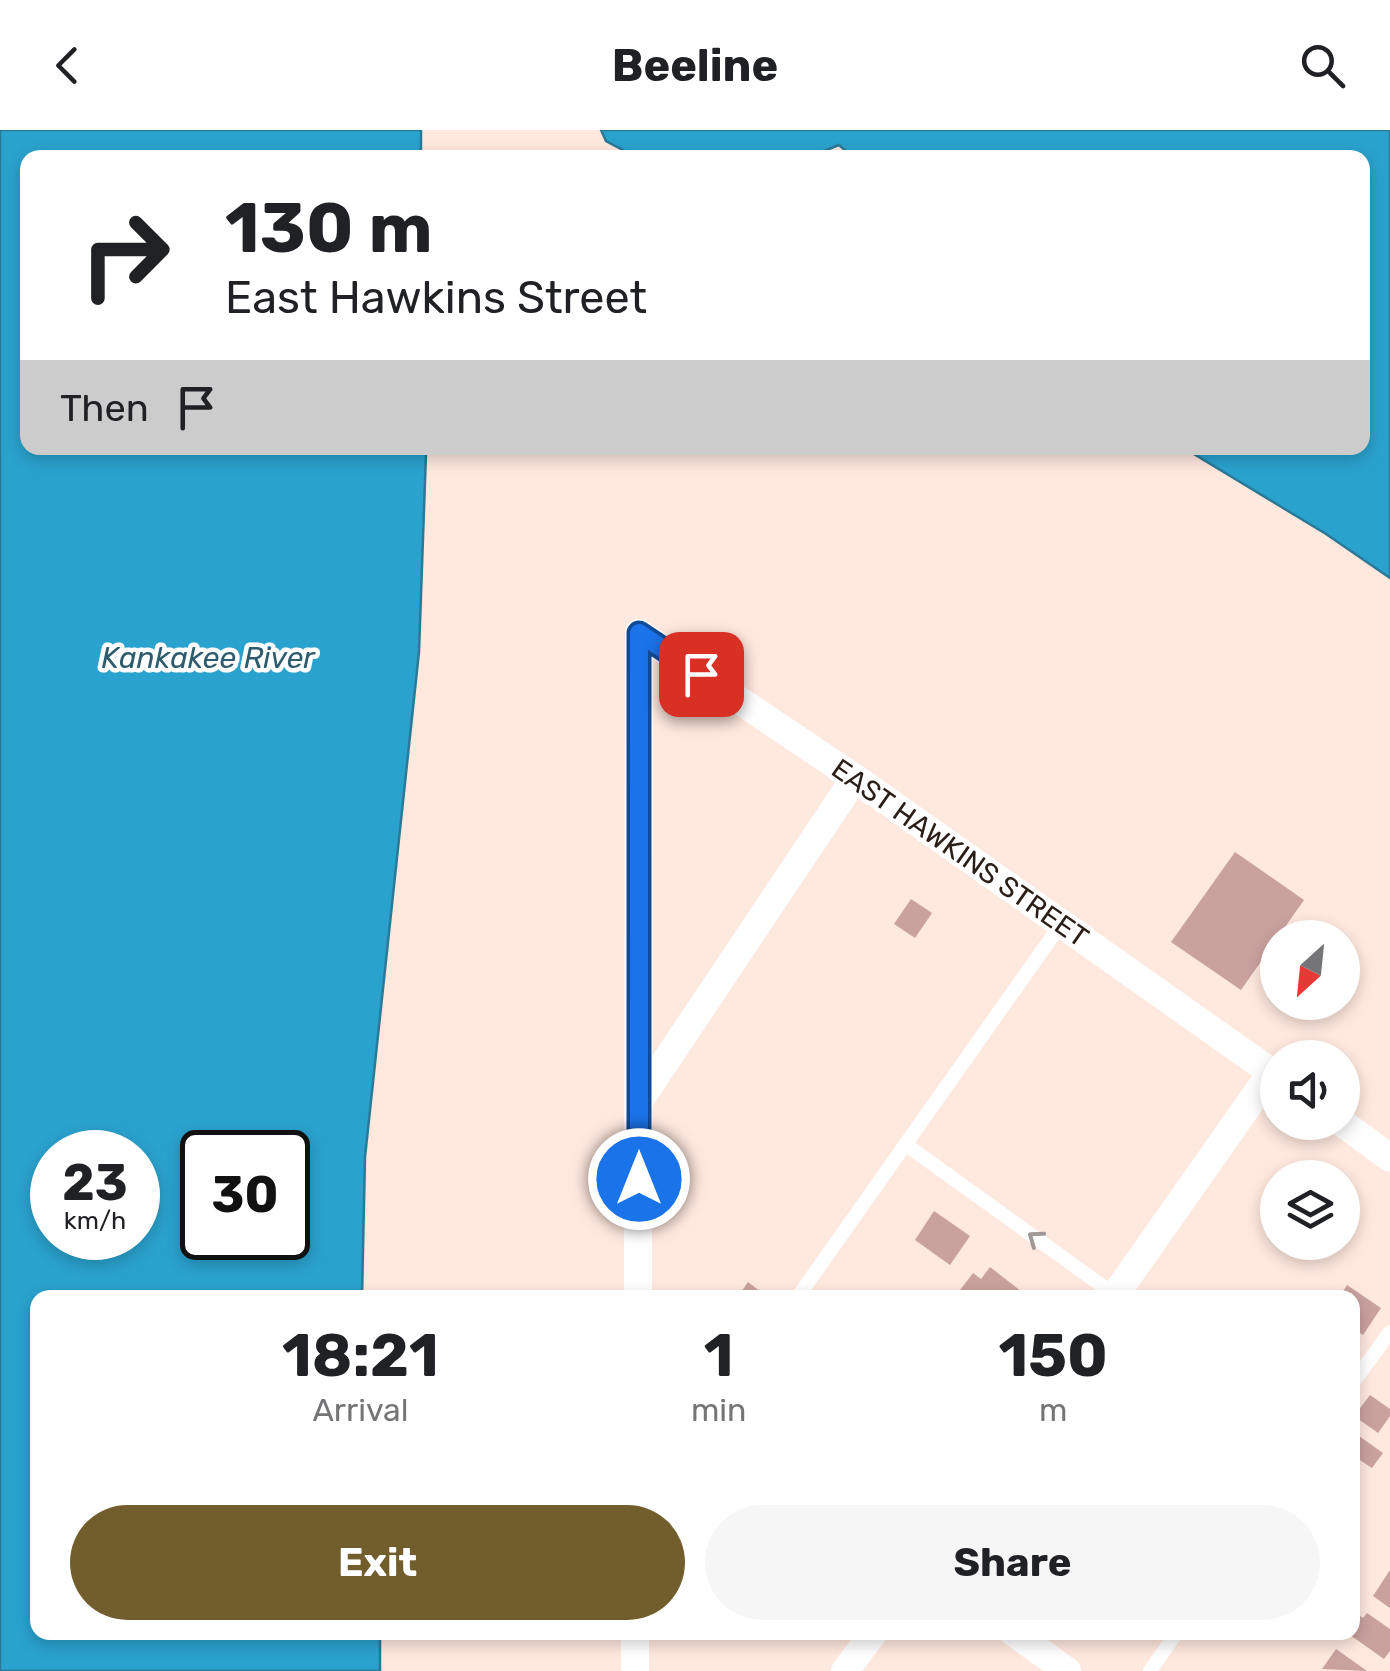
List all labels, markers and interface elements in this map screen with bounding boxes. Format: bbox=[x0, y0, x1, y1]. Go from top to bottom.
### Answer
icon: back bbox=[40, 38, 95, 93]
icon: search bbox=[1295, 38, 1350, 93]
text: Beeline bbox=[612, 39, 778, 92]
text: 130 m bbox=[225, 187, 433, 270]
icon: right bbox=[60, 190, 190, 320]
text: East Hawkins Street bbox=[225, 271, 647, 324]
icon: arrive bbox=[169, 380, 224, 435]
text: Then bbox=[60, 385, 149, 431]
pin bbox=[659, 632, 744, 717]
water label: Kankakee River bbox=[101, 640, 316, 676]
icon: arrive bbox=[674, 647, 729, 702]
street label: EAST HAWKINS STREET bbox=[825, 752, 1095, 954]
north arrow bbox=[1260, 920, 1360, 1020]
map controls bbox=[1260, 920, 1360, 1260]
button: sound bbox=[1260, 1040, 1360, 1140]
position arrow bbox=[587, 1127, 691, 1231]
speed limit sign: 30 bbox=[180, 1130, 310, 1260]
text: 23 bbox=[62, 1153, 128, 1213]
button: layers bbox=[1260, 1160, 1360, 1260]
text: km/h bbox=[64, 1206, 126, 1235]
one-way arrow bbox=[1028, 1232, 1047, 1250]
text: 18:21 bbox=[282, 1320, 439, 1391]
text: 1 bbox=[704, 1320, 734, 1391]
text: 150 bbox=[999, 1320, 1108, 1391]
text: Arrival bbox=[312, 1391, 408, 1429]
text: min bbox=[691, 1391, 746, 1429]
text: m bbox=[1039, 1391, 1067, 1429]
button: Exit bbox=[70, 1505, 685, 1620]
button: Share bbox=[705, 1505, 1320, 1620]

